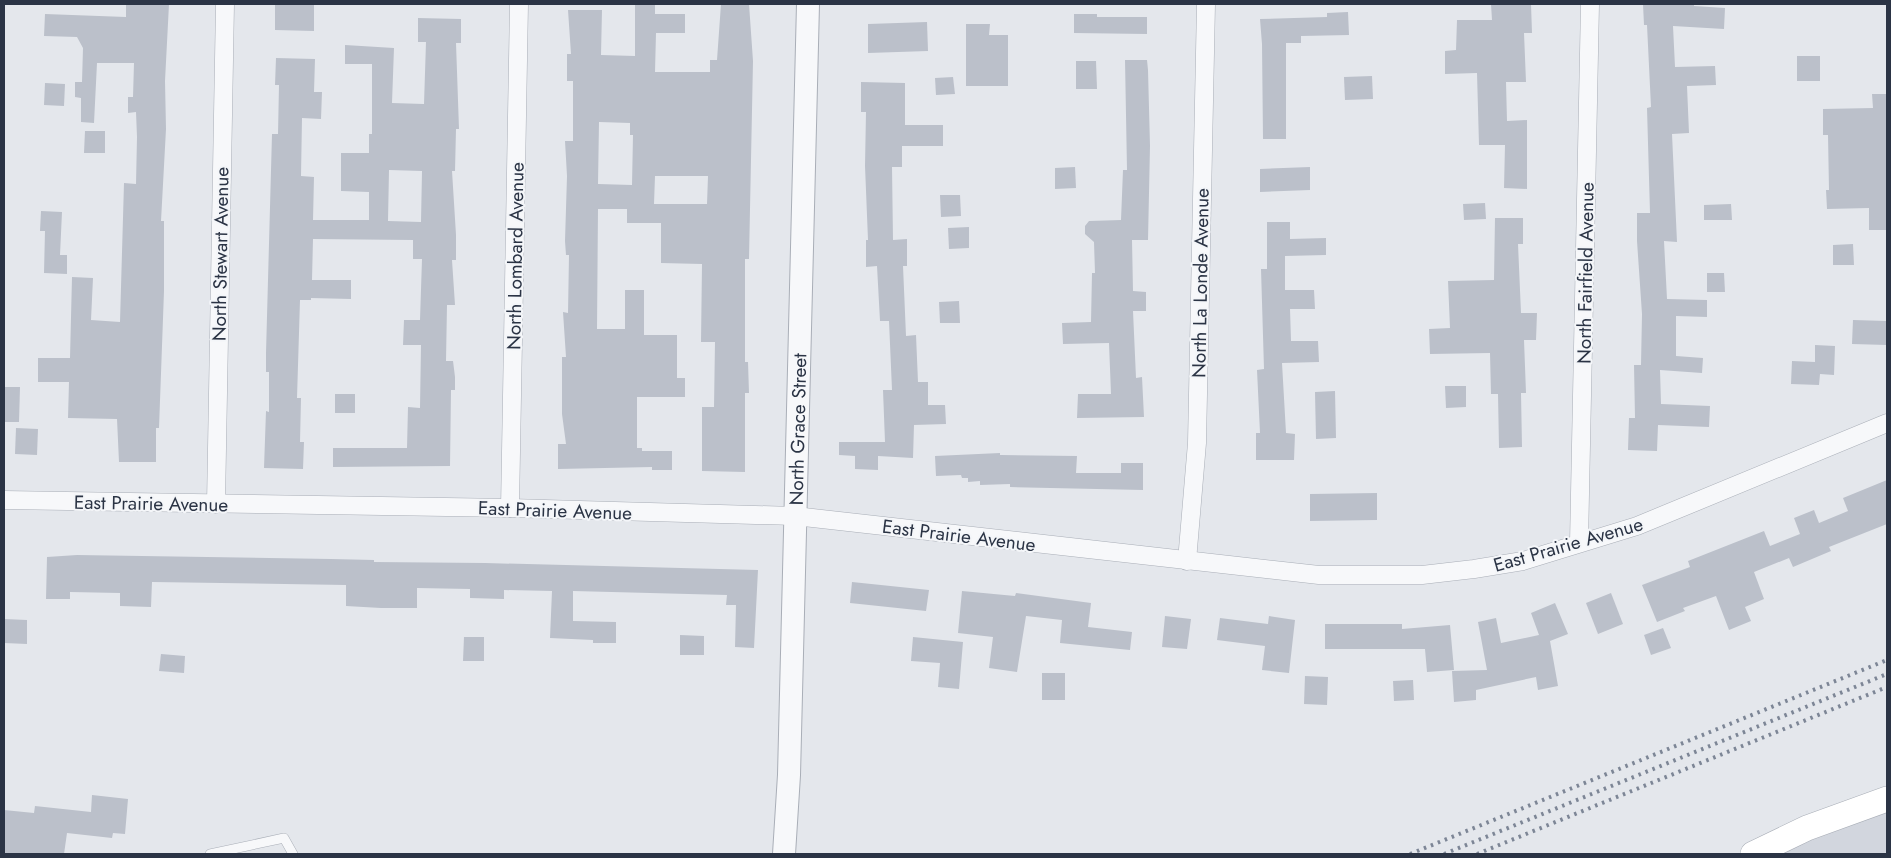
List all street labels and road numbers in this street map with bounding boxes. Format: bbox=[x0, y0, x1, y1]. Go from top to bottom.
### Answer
street label: North Lombard Avenue bbox=[500, 162, 531, 350]
street label: North Stewart Avenue bbox=[205, 166, 236, 341]
street label: North Fairfield Avenue bbox=[1570, 182, 1601, 364]
street label: North La Londe Avenue bbox=[1185, 188, 1216, 378]
street label: North Grace Street bbox=[783, 352, 813, 506]
street label: East Prairie Avenue bbox=[74, 489, 229, 518]
street label: East Prairie Avenue bbox=[477, 494, 633, 527]
street label: East Prairie Avenue bbox=[1490, 510, 1646, 579]
street label: East Prairie Avenue bbox=[881, 513, 1037, 558]

